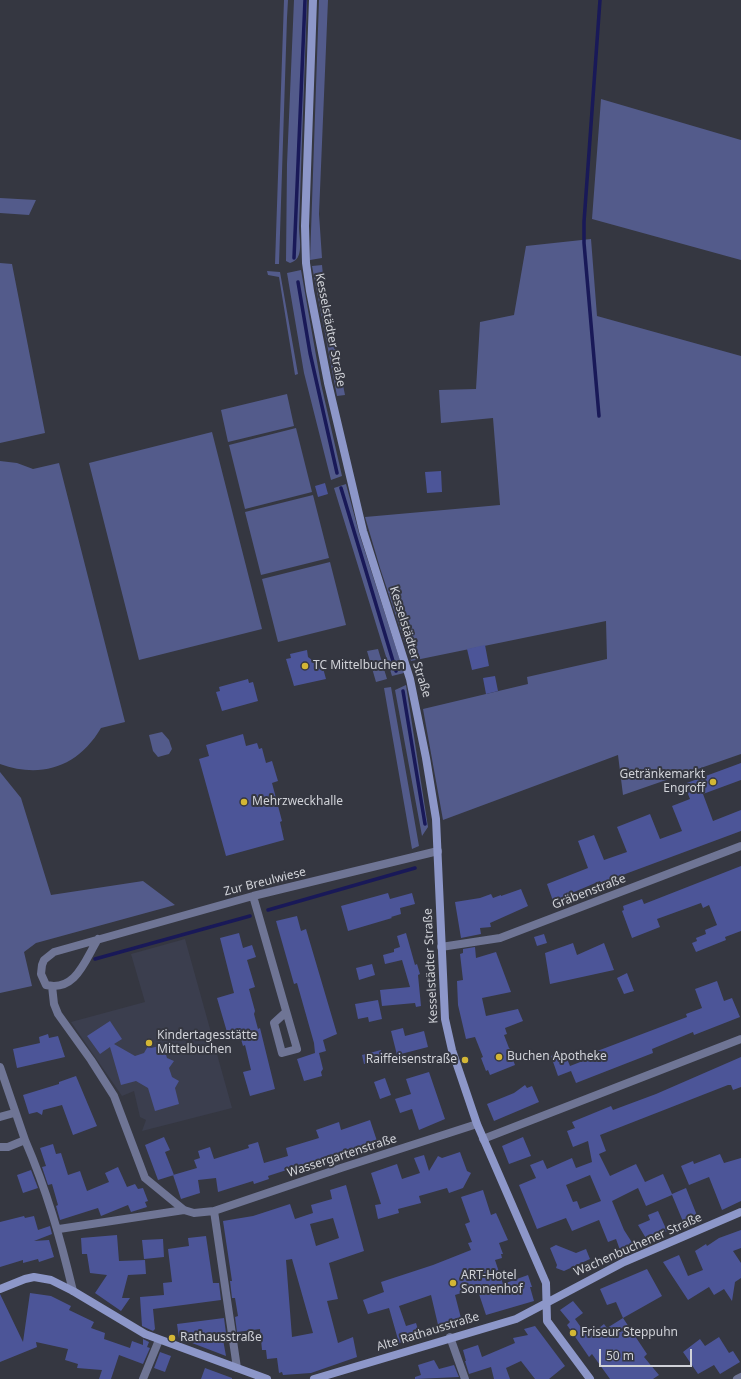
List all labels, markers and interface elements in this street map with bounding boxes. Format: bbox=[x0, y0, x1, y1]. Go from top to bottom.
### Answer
street label: Kesselstädter Straße bbox=[312, 272, 348, 388]
street label: Kesselstädter Straße bbox=[386, 585, 434, 699]
place label: TC Mittelbuchen bbox=[313, 659, 405, 673]
marker: TC Mittelbuchen bbox=[300, 661, 310, 671]
place label: Getränkemarkt Engroff bbox=[619, 768, 705, 796]
marker: Getränkemarkt Engroff bbox=[708, 777, 718, 787]
place label: Mehrzweckhalle bbox=[252, 795, 343, 809]
marker: Mehrzweckhalle bbox=[239, 797, 249, 807]
street label: Zur Breulwiese bbox=[223, 865, 307, 899]
street label: Gräbenstraße bbox=[550, 871, 628, 913]
street label: Kesselstädter Straße bbox=[421, 908, 441, 1024]
place label: Kindertagesstätte Mittelbuchen bbox=[157, 1029, 257, 1057]
marker: Kindertagesstätte Mittelbuchen bbox=[144, 1038, 154, 1048]
place label: Buchen Apotheke bbox=[507, 1050, 607, 1064]
marker: Buchen Apotheke bbox=[494, 1052, 504, 1062]
place label: Raiffeisenstraße bbox=[366, 1053, 457, 1067]
marker: Raiffeisenstraße bbox=[460, 1055, 470, 1065]
street label: Wassergartenstraße bbox=[285, 1132, 399, 1180]
street label: Wachenbuchener Straße bbox=[572, 1210, 704, 1280]
place label: ART-Hotel Sonnenhof bbox=[461, 1269, 523, 1297]
marker: ART-Hotel Sonnenhof bbox=[448, 1278, 458, 1288]
street label: Alte Rathausstraße bbox=[375, 1310, 481, 1354]
place label: Friseur Steppuhn bbox=[581, 1326, 678, 1340]
marker: Friseur Steppuhn bbox=[568, 1328, 578, 1338]
place label: Rathausstraße bbox=[180, 1331, 262, 1345]
marker: Rathausstraße bbox=[167, 1333, 177, 1343]
scale bar bbox=[601, 1341, 694, 1367]
text: 50 m bbox=[606, 1347, 634, 1364]

